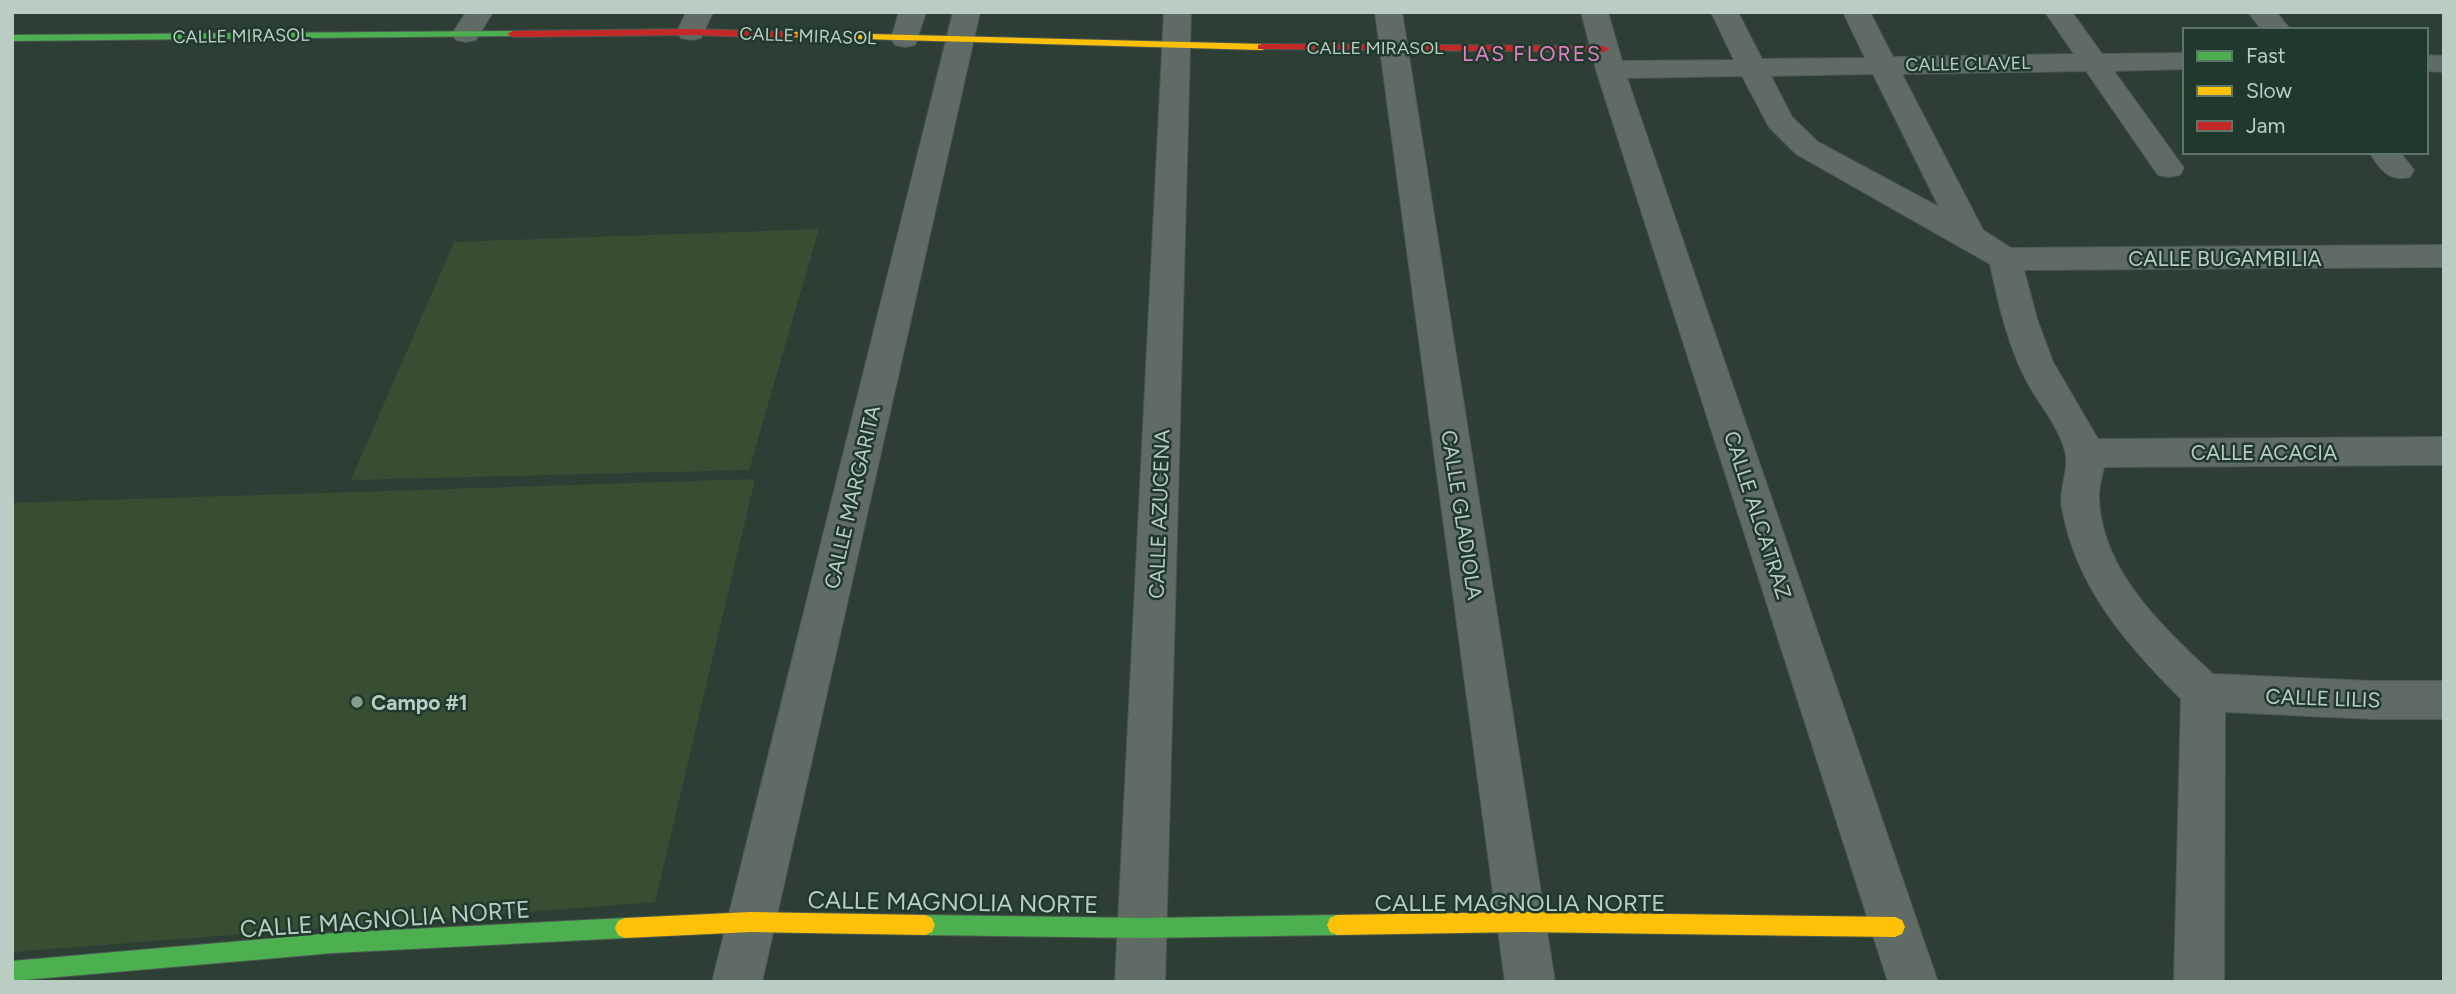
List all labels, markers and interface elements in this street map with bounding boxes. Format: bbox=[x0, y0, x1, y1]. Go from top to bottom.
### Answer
street label: CALLE MIRASOL bbox=[739, 23, 877, 49]
street label: CALLE MIRASOL bbox=[172, 24, 310, 48]
legend bbox=[2183, 28, 2428, 154]
street label: CALLE MIRASOL bbox=[1307, 37, 1444, 59]
district label: LAS FLORES bbox=[1462, 41, 1602, 66]
text: Fast bbox=[2246, 43, 2286, 68]
street label: CALLE CLAVEL bbox=[1905, 52, 2031, 76]
text: Slow bbox=[2246, 78, 2292, 103]
text: Jam bbox=[2246, 113, 2285, 138]
street label: CALLE BUGAMBILIA bbox=[2128, 246, 2322, 271]
street label: CALLE MARGARITA bbox=[819, 403, 885, 591]
street label: CALLE GLADIOLA bbox=[1436, 428, 1488, 602]
street label: CALLE ALCATRAZ bbox=[1719, 428, 1797, 602]
street label: CALLE AZUCENA bbox=[1144, 429, 1174, 599]
street label: CALLE ACACIA bbox=[2191, 440, 2337, 465]
street label: CALLE LILIS bbox=[2265, 684, 2381, 712]
place label: Campo #1 bbox=[371, 690, 468, 715]
marker: Campo #1 bbox=[349, 694, 365, 710]
street label: CALLE MAGNOLIA NORTE bbox=[807, 885, 1099, 919]
street label: CALLE MAGNOLIA NORTE bbox=[1375, 888, 1665, 917]
street label: CALLE MAGNOLIA NORTE bbox=[239, 894, 531, 944]

